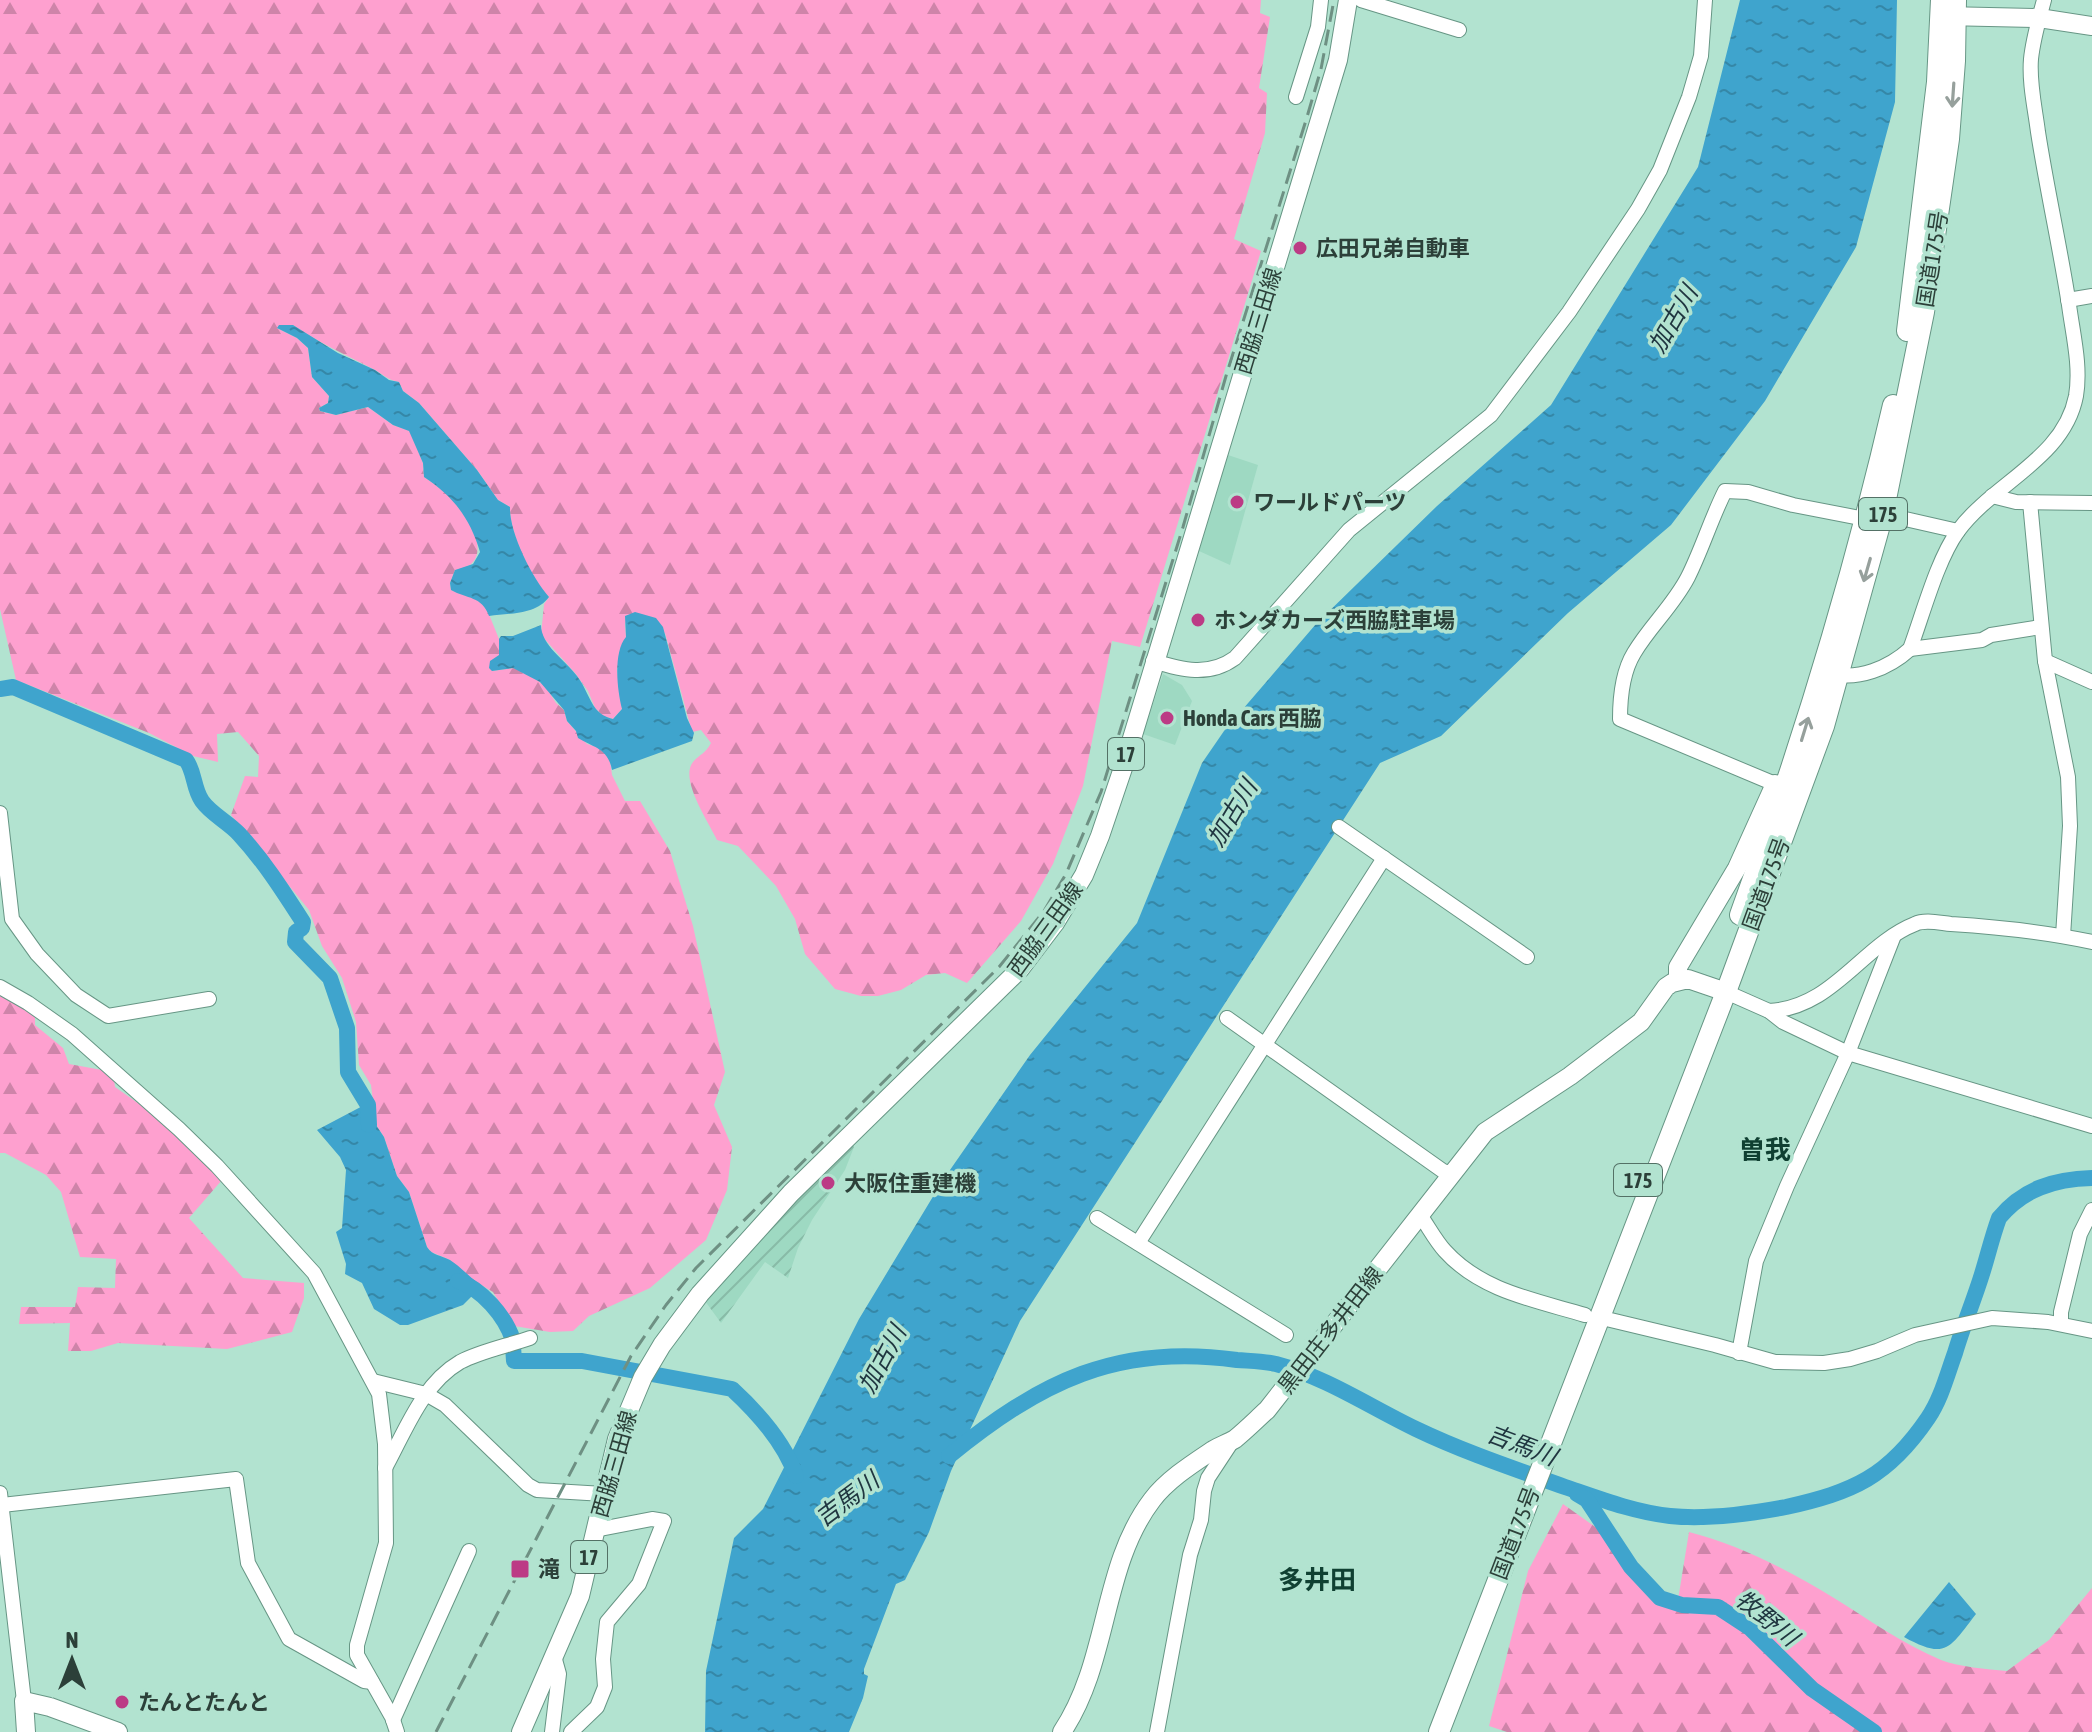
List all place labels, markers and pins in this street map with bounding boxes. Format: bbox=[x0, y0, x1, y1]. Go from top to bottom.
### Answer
place label: 広田兄弟自動車 bbox=[1316, 235, 1470, 261]
marker: 広田兄弟自動車 bbox=[1291, 239, 1309, 257]
place label: ワールドパーツ bbox=[1253, 489, 1407, 515]
marker: ワールドパーツ bbox=[1228, 493, 1246, 511]
place label: ホンダカーズ西脇駐車場 bbox=[1214, 607, 1455, 633]
marker: ホンダカーズ西脇駐車場 bbox=[1189, 611, 1207, 629]
place label: Honda Cars 西脇 bbox=[1183, 705, 1322, 731]
marker: Honda Cars 西脇 bbox=[1158, 709, 1176, 727]
place label: 大阪住重建機 bbox=[844, 1170, 976, 1196]
marker: 大阪住重建機 bbox=[819, 1174, 837, 1192]
place label: 滝 bbox=[538, 1556, 560, 1582]
marker: 滝 bbox=[509, 1558, 531, 1580]
place label: たんとたんと bbox=[138, 1689, 270, 1715]
marker: たんとたんと bbox=[113, 1693, 131, 1711]

